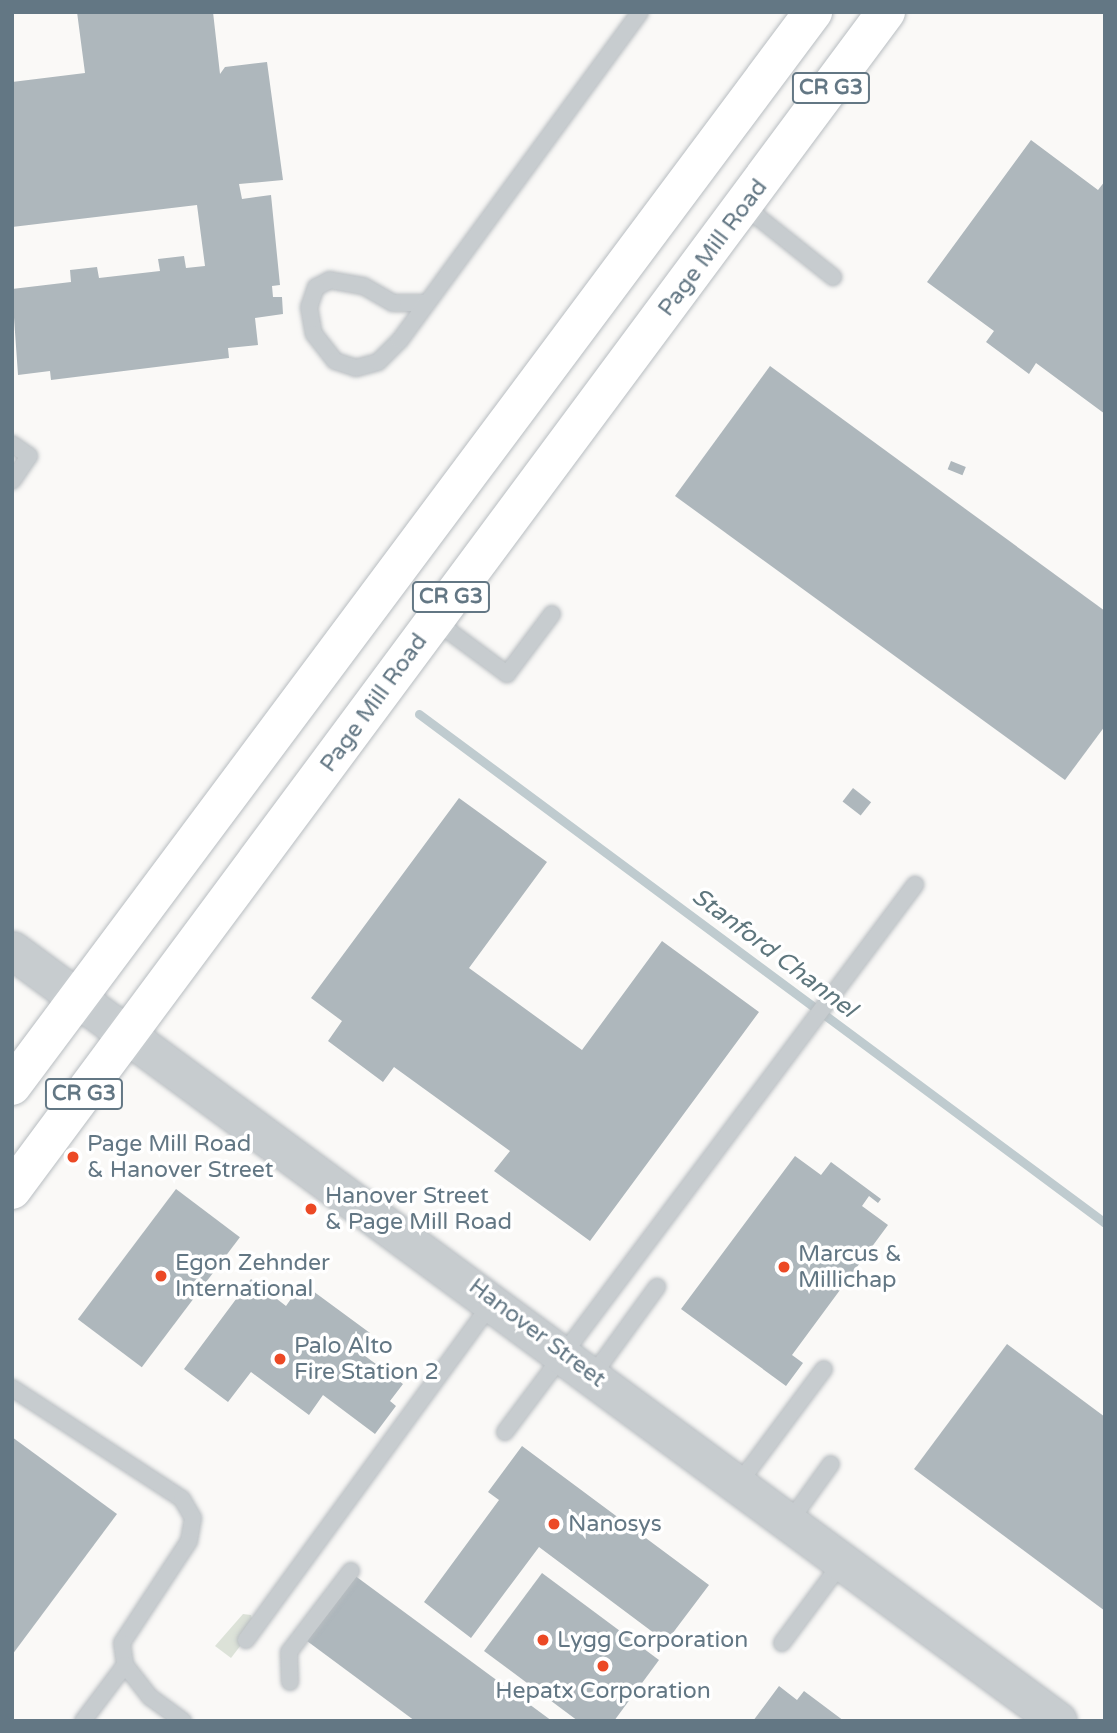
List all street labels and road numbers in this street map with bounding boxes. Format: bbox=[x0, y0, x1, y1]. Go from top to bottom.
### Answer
road number: CR G3 bbox=[791, 70, 871, 106]
street label: Page Mill Road bbox=[653, 174, 773, 322]
road number: CR G3 bbox=[411, 580, 491, 614]
street label: Page Mill Road bbox=[315, 628, 433, 778]
road number: CR G3 bbox=[44, 1076, 124, 1112]
street label: Hanover Street bbox=[463, 1273, 611, 1393]

